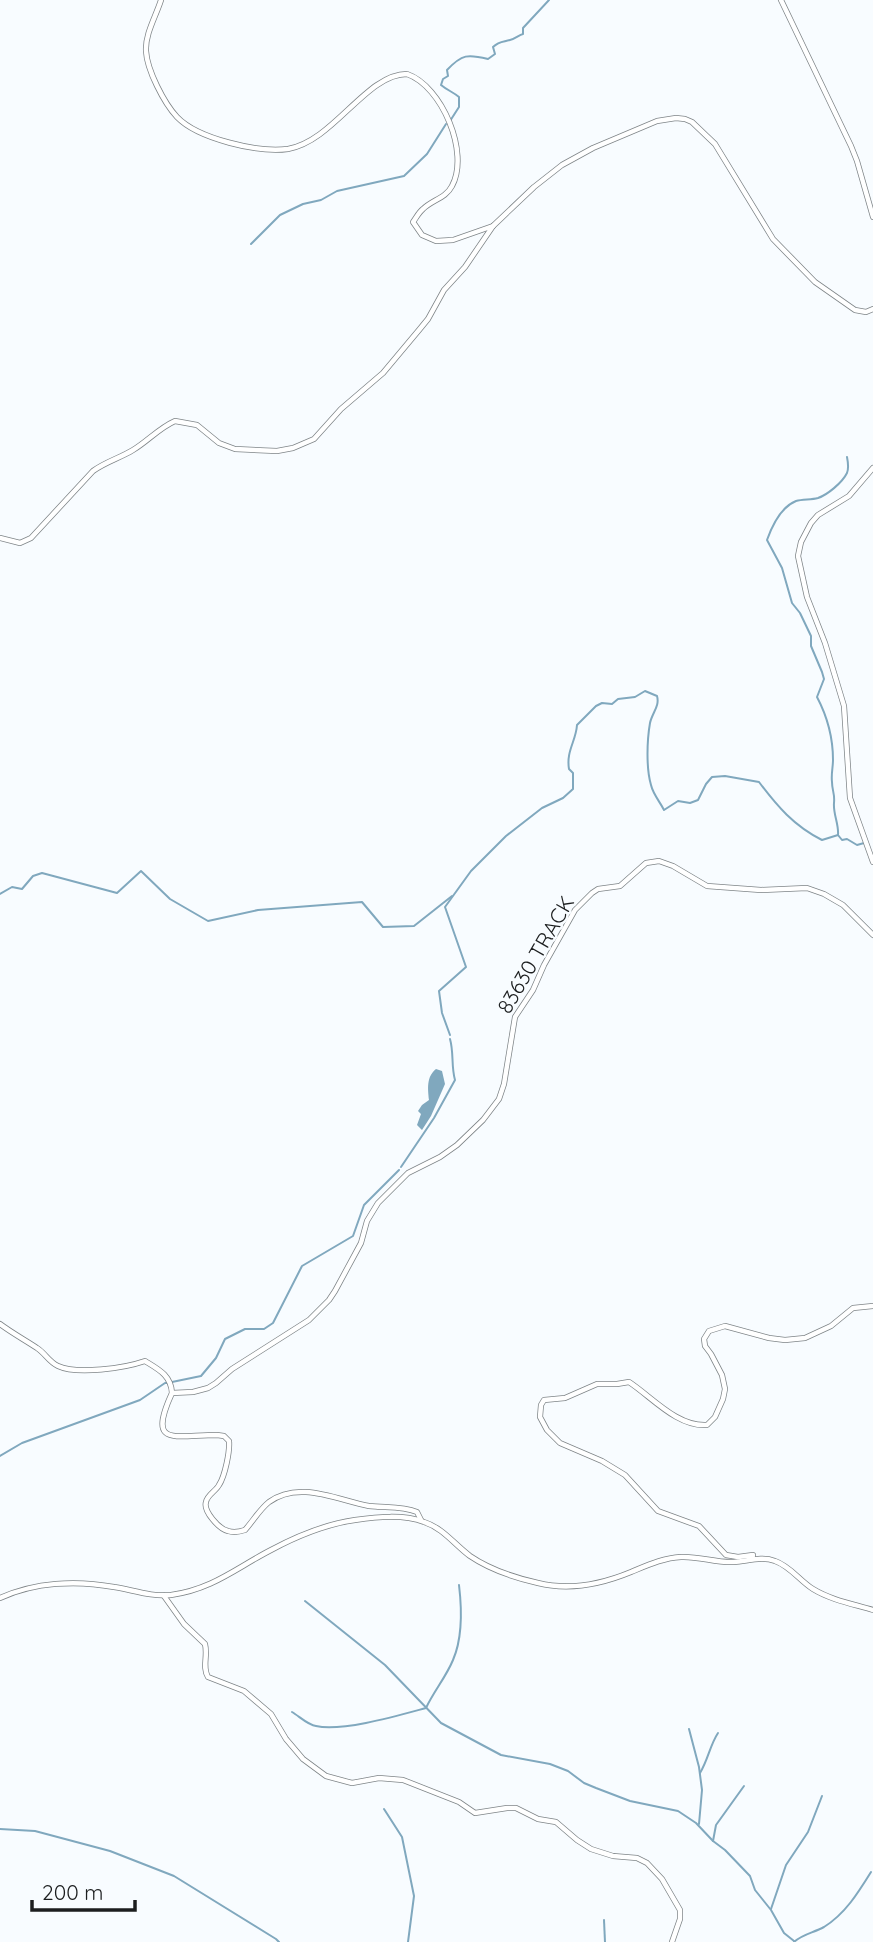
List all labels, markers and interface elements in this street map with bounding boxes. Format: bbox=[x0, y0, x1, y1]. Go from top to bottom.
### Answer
street label: 83630 TRACK bbox=[491, 891, 579, 1018]
scale bar bbox=[32, 1868, 135, 1912]
text: 200 m bbox=[42, 1879, 104, 1905]

